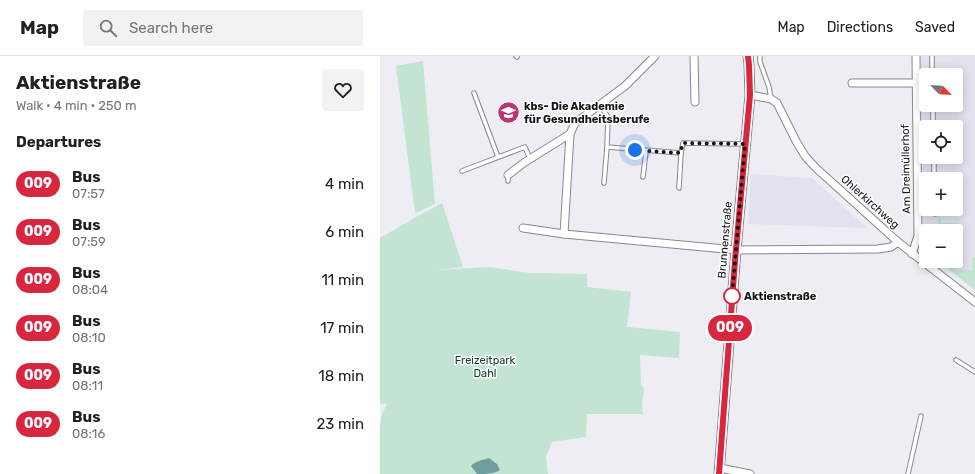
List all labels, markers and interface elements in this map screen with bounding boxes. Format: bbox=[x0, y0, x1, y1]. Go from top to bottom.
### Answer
search box bbox=[83, 10, 363, 46]
text: Map bbox=[20, 16, 59, 39]
icon: search bbox=[97, 17, 119, 39]
text: Search here bbox=[129, 19, 213, 37]
text: Map bbox=[778, 19, 805, 36]
text: Directions bbox=[827, 19, 893, 36]
text: Saved bbox=[915, 19, 955, 36]
north arrow bbox=[919, 68, 963, 112]
map controls bbox=[919, 68, 963, 268]
button: heart bbox=[322, 69, 364, 111]
text: Aktienstraße bbox=[16, 71, 141, 94]
text: Walk · 4 min · 250 m bbox=[16, 98, 137, 113]
school or university icon: kbs- Die Akademie für Gesundheitsberufe bbox=[496, 99, 522, 125]
place label: kbs- Die Akademie für Gesundheitsberufe bbox=[524, 100, 650, 126]
button: locate bbox=[919, 120, 963, 164]
street label: Am Dreimüllerhof bbox=[899, 123, 913, 214]
text: Departures bbox=[16, 133, 101, 151]
your location bbox=[625, 140, 645, 160]
text: Bus bbox=[72, 168, 101, 186]
button: + bbox=[919, 172, 963, 216]
street label: Ohlerkirchweg bbox=[838, 173, 902, 231]
text: 009 bbox=[24, 175, 52, 192]
text: 4 min bbox=[325, 175, 364, 193]
text: 07:57 bbox=[72, 186, 105, 201]
street label: Brunnenstraße bbox=[715, 201, 735, 279]
text: Bus bbox=[72, 216, 101, 234]
text: 009 bbox=[24, 223, 52, 240]
text: 6 min bbox=[325, 223, 364, 241]
button: − bbox=[919, 224, 963, 268]
text: 07:59 bbox=[72, 234, 106, 249]
text: Bus bbox=[72, 264, 101, 282]
text: 009 bbox=[24, 271, 52, 288]
text: 11 min bbox=[321, 271, 364, 289]
text: 08:04 bbox=[72, 282, 108, 297]
marker: Aktienstraße bbox=[723, 287, 741, 305]
place label: Aktienstraße bbox=[744, 290, 817, 303]
text: Bus bbox=[72, 312, 101, 330]
line badge: 009 bbox=[707, 315, 753, 341]
text: 009 bbox=[24, 319, 52, 336]
text: 17 min bbox=[320, 319, 364, 337]
text: 009 bbox=[716, 319, 744, 336]
text: 08:10 bbox=[72, 330, 106, 345]
park label: Freizeitpark Dahl bbox=[455, 354, 515, 380]
text: Bus bbox=[72, 360, 101, 378]
text: 009 bbox=[24, 367, 52, 384]
text: 18 min bbox=[318, 367, 364, 385]
text: 08:11 bbox=[72, 378, 103, 393]
text: Bus bbox=[72, 408, 101, 426]
text: 009 bbox=[24, 415, 52, 432]
text: 23 min bbox=[316, 415, 364, 433]
text: 08:16 bbox=[72, 426, 105, 441]

